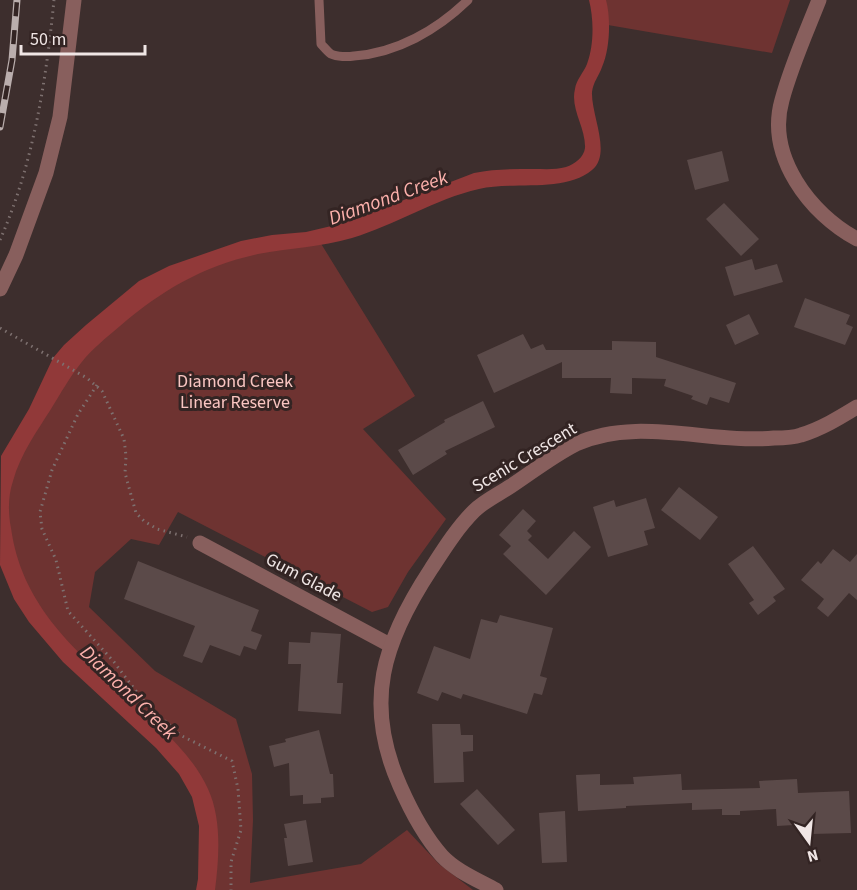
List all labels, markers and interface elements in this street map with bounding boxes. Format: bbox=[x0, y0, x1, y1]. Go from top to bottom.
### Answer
scale bar bbox=[21, 18, 146, 56]
text: 50 m bbox=[30, 27, 66, 52]
water label: Diamond Creek bbox=[325, 163, 452, 233]
park label: Diamond Creek Linear Reserve bbox=[177, 369, 293, 415]
street label: Scenic Crescent bbox=[467, 416, 581, 499]
street label: Gum Glade bbox=[261, 547, 346, 608]
water label: Diamond Creek bbox=[74, 639, 183, 747]
north arrow bbox=[779, 812, 839, 872]
text: N bbox=[805, 844, 821, 868]

